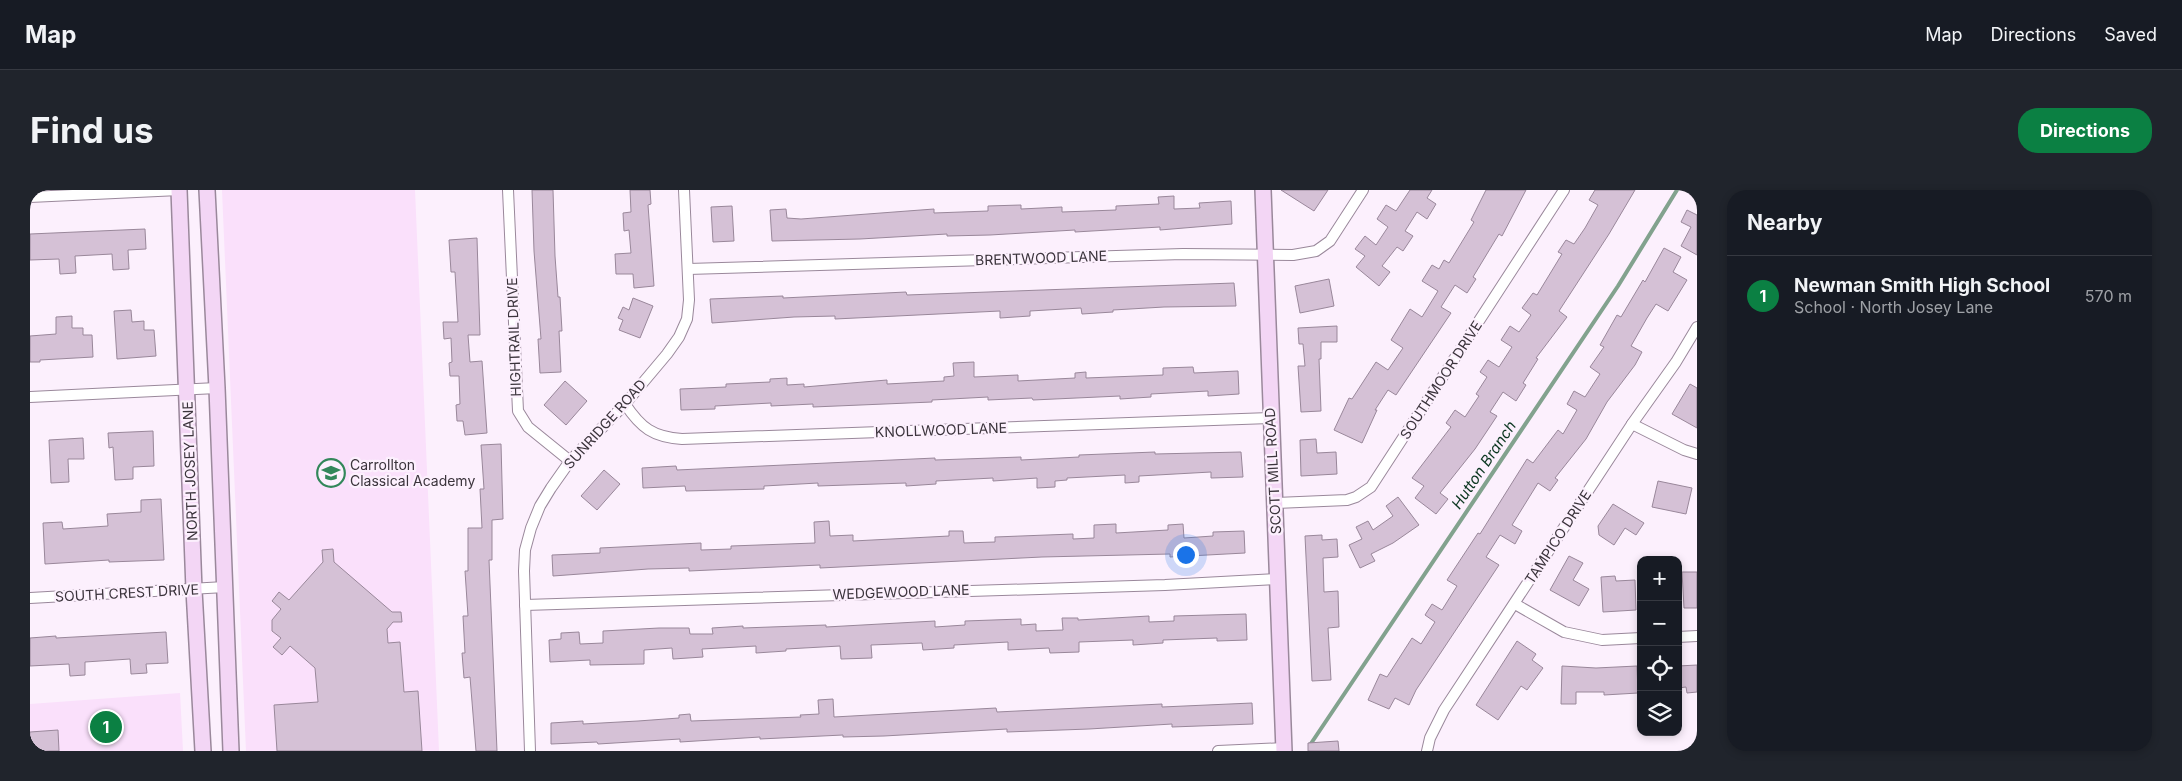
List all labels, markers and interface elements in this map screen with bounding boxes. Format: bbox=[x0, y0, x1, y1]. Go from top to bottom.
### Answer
text: Map bbox=[25, 20, 76, 49]
text: Map bbox=[1925, 24, 1963, 45]
text: Directions bbox=[1991, 24, 2076, 45]
text: Saved bbox=[2104, 24, 2157, 45]
button: Directions bbox=[2018, 108, 2152, 153]
text: Find us bbox=[30, 109, 154, 151]
text: Nearby bbox=[1747, 210, 1822, 235]
street label: BRENTWOOD LANE bbox=[975, 247, 1107, 268]
text: Newman Smith High School bbox=[1794, 274, 2050, 297]
street label: HIGHTRAIL DRIVE bbox=[503, 277, 524, 397]
text: 1 bbox=[1760, 286, 1766, 306]
text: 570 m bbox=[2085, 286, 2132, 306]
text: School · North Josey Lane bbox=[1794, 297, 1993, 317]
street label: SOUTHMOOR DRIVE bbox=[1396, 317, 1485, 442]
street label: SUNRIDGE ROAD bbox=[560, 375, 649, 472]
street label: NORTH JOSEY LANE bbox=[179, 401, 200, 541]
street label: SCOTT MILL ROAD bbox=[1261, 407, 1284, 535]
water label: Hutton Branch bbox=[1447, 417, 1520, 512]
street label: KNOLLWOOD LANE bbox=[875, 419, 1007, 440]
place label: Carrollton Classical Academy bbox=[350, 456, 475, 489]
school or university icon: Carrollton Classical Academy bbox=[316, 458, 346, 488]
street label: TAMPICO DRIVE bbox=[1521, 487, 1594, 587]
your location bbox=[1173, 542, 1199, 568]
map controls bbox=[1637, 556, 1682, 736]
button: + bbox=[1637, 556, 1682, 601]
street label: SOUTH CREST DRIVE bbox=[55, 580, 199, 605]
street label: WEDGEWOOD LANE bbox=[832, 581, 970, 602]
button: − bbox=[1637, 601, 1682, 646]
button: locate bbox=[1637, 646, 1682, 691]
button: layers bbox=[1637, 691, 1682, 736]
pin: 1 bbox=[90, 708, 122, 746]

